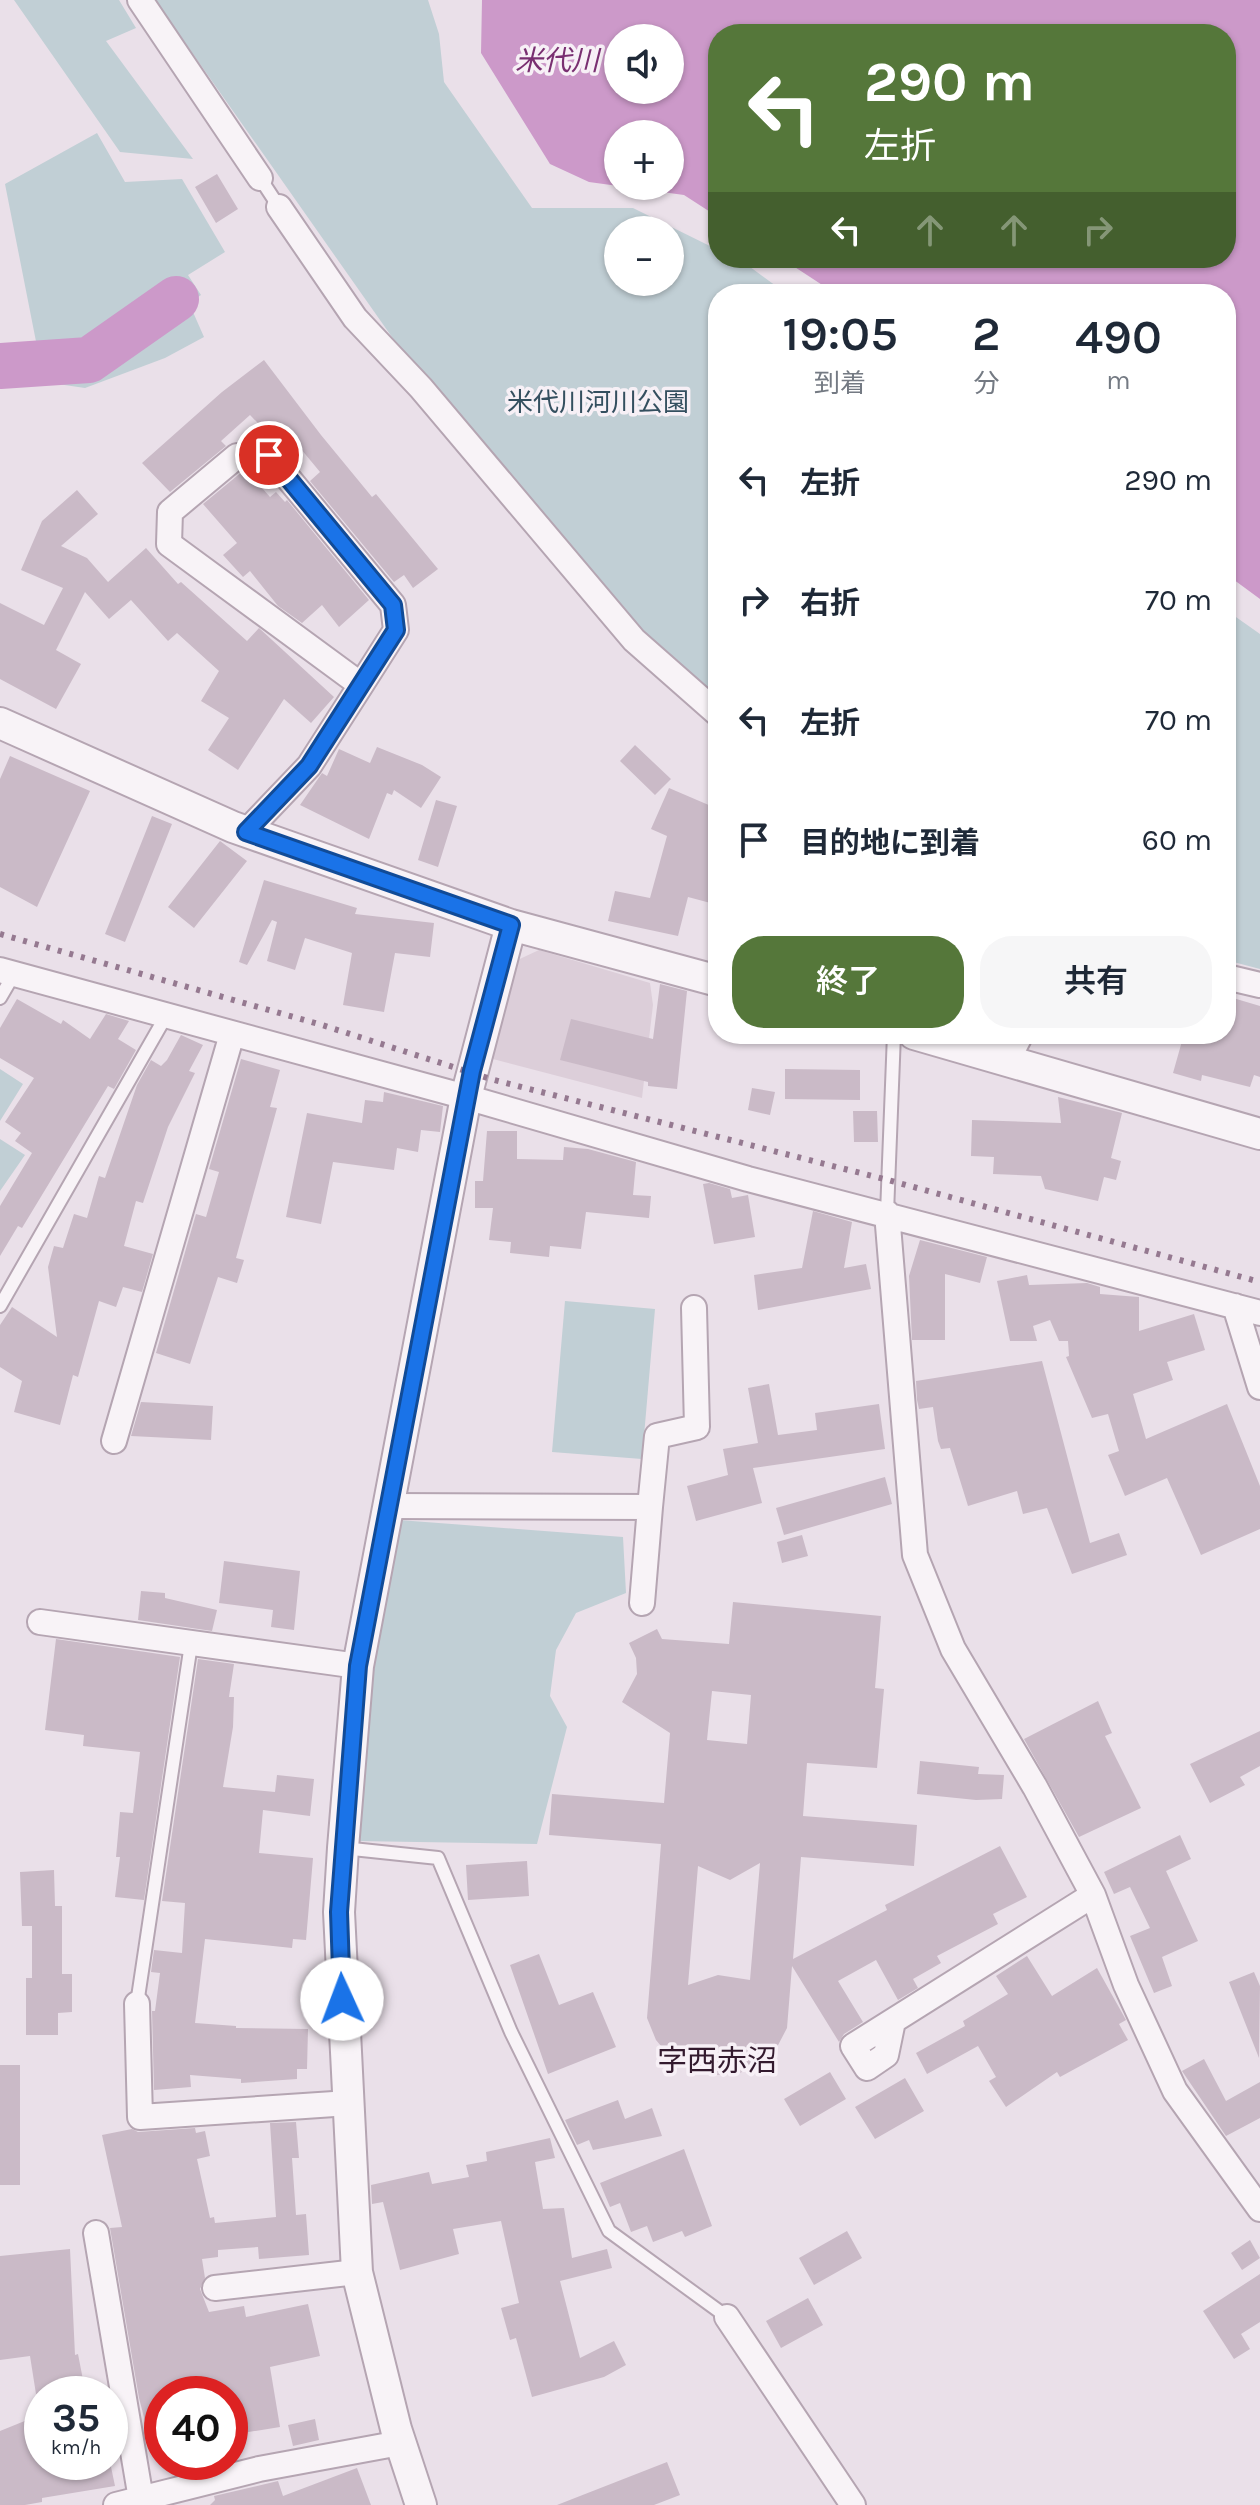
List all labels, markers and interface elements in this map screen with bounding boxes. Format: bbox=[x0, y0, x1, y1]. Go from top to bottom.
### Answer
map controls bbox=[604, 24, 684, 296]
button: sound bbox=[604, 24, 684, 104]
water label: 米代川 bbox=[515, 44, 602, 77]
text: 290 m bbox=[864, 49, 1035, 114]
icon: left bbox=[732, 56, 836, 160]
button: + bbox=[604, 120, 684, 200]
text: 左折 bbox=[864, 125, 936, 167]
icon: left bbox=[824, 208, 868, 252]
icon: ahead bbox=[908, 208, 952, 252]
icon: ahead bbox=[992, 208, 1036, 252]
icon: right bbox=[1076, 208, 1120, 252]
button: − bbox=[604, 216, 684, 296]
text: 19:05 bbox=[782, 306, 898, 362]
text: 2 bbox=[972, 306, 1001, 362]
text: 490 bbox=[1075, 309, 1162, 365]
text: m bbox=[1106, 365, 1131, 396]
text: 到着 bbox=[814, 368, 866, 399]
text: 分 bbox=[973, 368, 999, 399]
park label: 米代川河川公園 bbox=[507, 387, 689, 418]
pin bbox=[235, 421, 303, 489]
icon: arrive bbox=[247, 433, 291, 477]
icon: left bbox=[732, 458, 776, 502]
text: 290 m bbox=[1124, 462, 1212, 498]
text: 左折 bbox=[800, 465, 860, 501]
icon: right bbox=[732, 578, 776, 622]
text: 70 m bbox=[1145, 582, 1212, 618]
text: 右折 bbox=[800, 585, 860, 621]
icon: left bbox=[732, 698, 776, 742]
text: 70 m bbox=[1145, 702, 1212, 738]
text: 左折 bbox=[800, 705, 860, 741]
icon: arrive bbox=[732, 818, 776, 862]
text: 60 m bbox=[1142, 822, 1212, 858]
text: 目的地に到着 bbox=[800, 825, 980, 861]
button: 終了 bbox=[732, 936, 964, 1028]
button: 共有 bbox=[980, 936, 1212, 1028]
position arrow bbox=[300, 1957, 384, 2041]
district label: 字西赤沼 bbox=[657, 2043, 777, 2079]
speed limit sign: 40 bbox=[144, 2376, 248, 2480]
text: 35 bbox=[52, 2394, 100, 2441]
text: km/h bbox=[51, 2436, 101, 2459]

